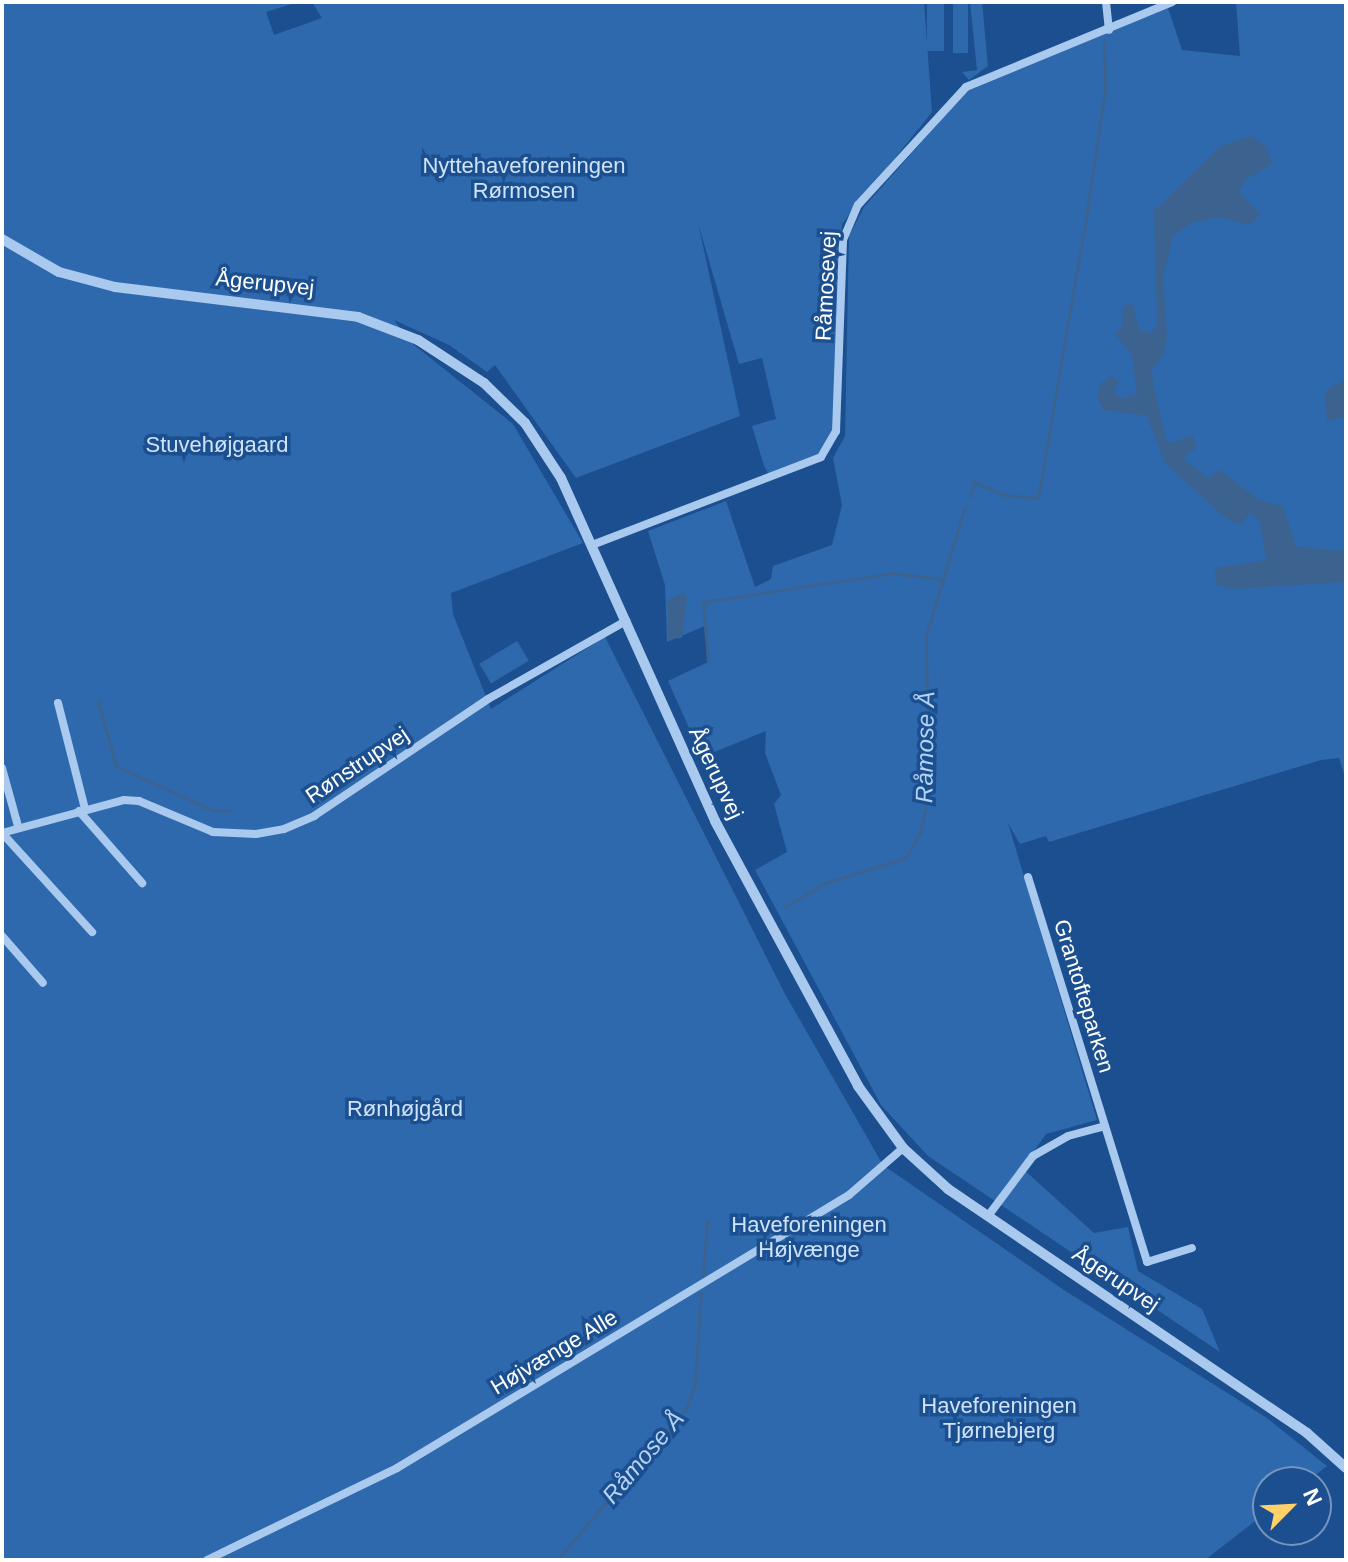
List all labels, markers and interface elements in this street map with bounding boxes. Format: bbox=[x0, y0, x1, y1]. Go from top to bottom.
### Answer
park label: Nyttehaveforeningen Rørmosen bbox=[422, 152, 626, 204]
street label: Råmosevej bbox=[810, 230, 842, 342]
street label: Ågerupvej bbox=[214, 265, 316, 301]
park label: Stuvehøjgaard bbox=[145, 432, 289, 458]
water label: Råmose Å bbox=[910, 691, 940, 803]
street label: Rønstrupvej bbox=[300, 721, 414, 809]
street label: Ågerupvej bbox=[683, 723, 749, 823]
street label: Grantofteparken bbox=[1048, 916, 1120, 1076]
park label: Rønhøjgård bbox=[347, 1096, 463, 1122]
park label: Haveforeningen Højvænge bbox=[731, 1211, 887, 1262]
street label: Ågerupvej bbox=[1068, 1240, 1164, 1318]
street label: Højvænge Alle bbox=[485, 1304, 623, 1400]
park label: Haveforeningen Tjørnebjerg bbox=[921, 1392, 1077, 1444]
water label: Råmose Å bbox=[596, 1405, 690, 1509]
north arrow bbox=[1252, 1466, 1332, 1546]
text: N bbox=[1298, 1484, 1327, 1509]

